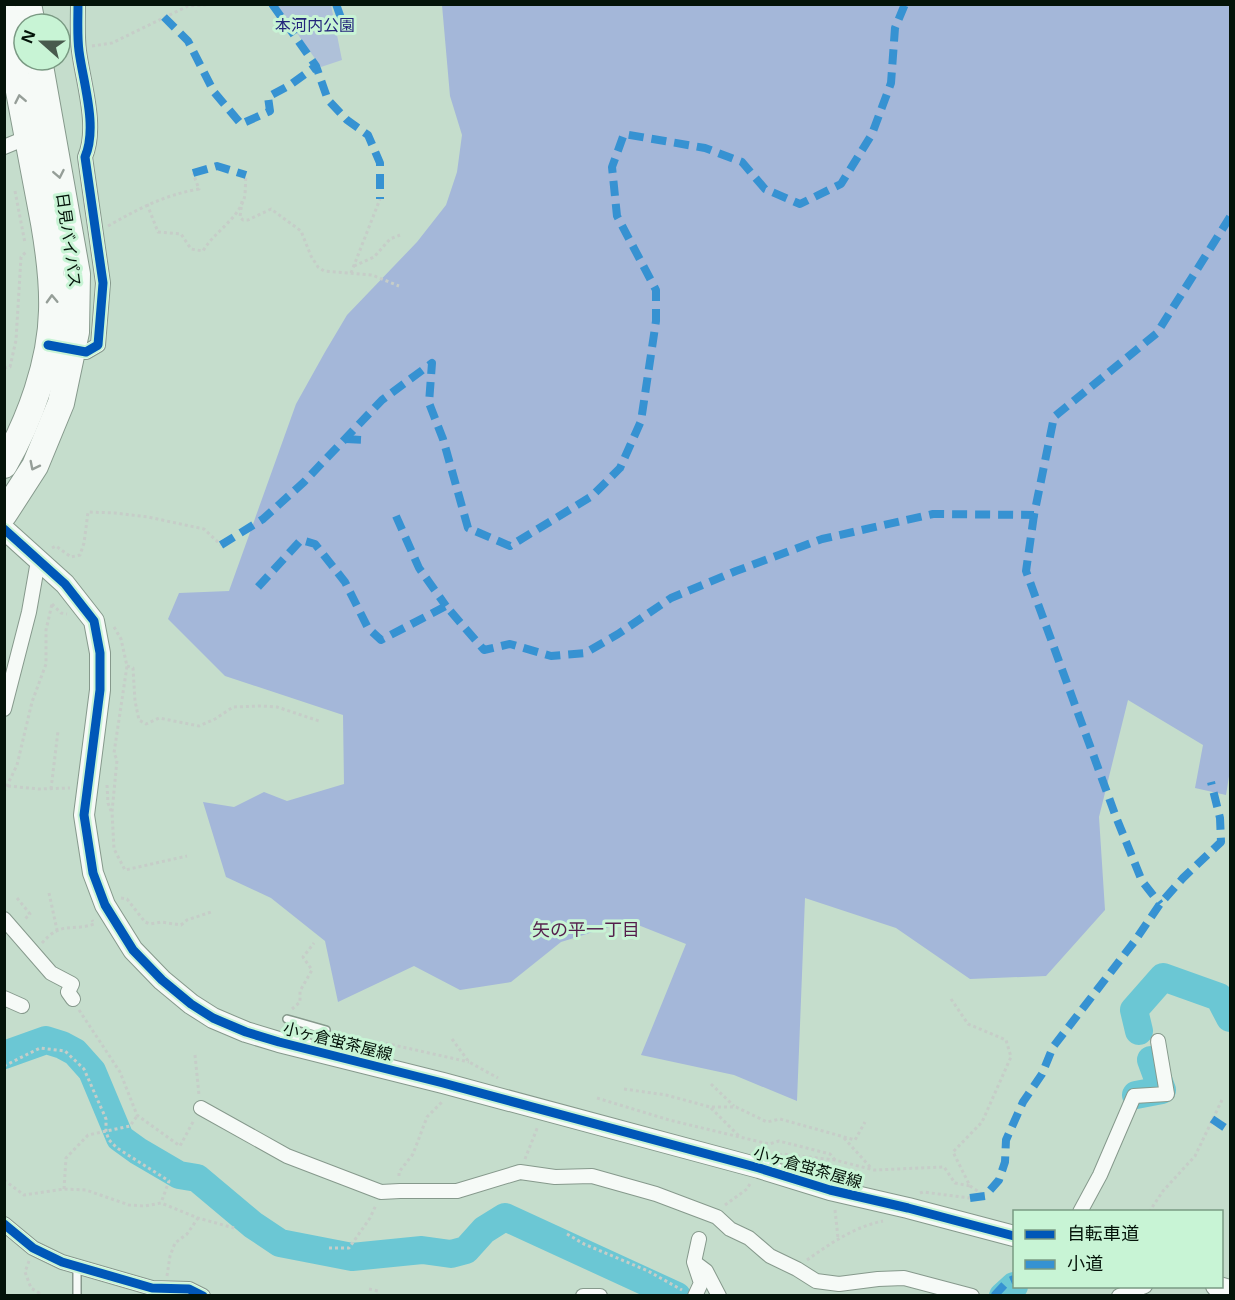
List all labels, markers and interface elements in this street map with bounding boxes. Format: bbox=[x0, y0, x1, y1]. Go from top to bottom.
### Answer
north arrow bbox=[12, 12, 72, 72]
park label: 本河内公園 bbox=[275, 14, 355, 36]
text: N bbox=[15, 27, 41, 47]
one-way arrow bbox=[14, 94, 27, 104]
one-way arrow bbox=[52, 169, 65, 179]
street label: 日見バイパス bbox=[51, 191, 87, 289]
one-way arrow bbox=[46, 295, 58, 304]
one-way arrow bbox=[30, 460, 41, 471]
district label: 矢の平一丁目 bbox=[532, 917, 640, 941]
street label: 小ヶ倉蛍茶屋線 bbox=[281, 1017, 395, 1065]
street label: 小ヶ倉蛍茶屋線 bbox=[751, 1141, 865, 1193]
legend bbox=[1013, 1210, 1223, 1288]
text: 自転車道 bbox=[1067, 1221, 1139, 1245]
text: 小道 bbox=[1067, 1251, 1103, 1275]

